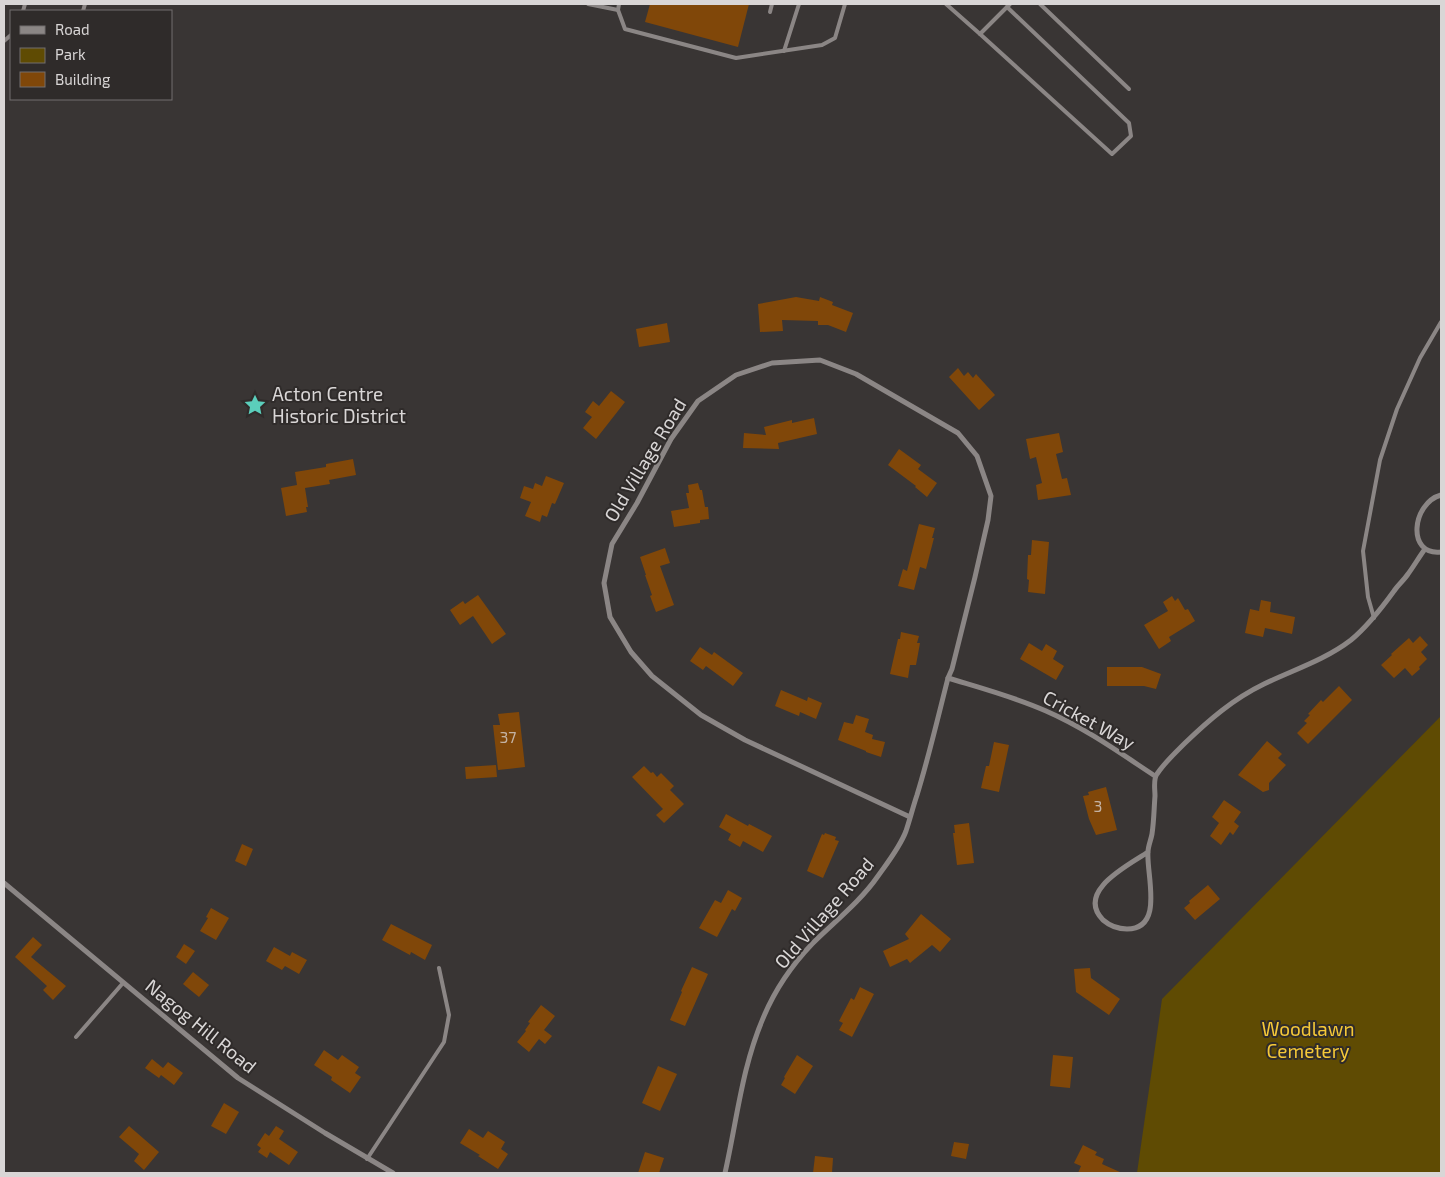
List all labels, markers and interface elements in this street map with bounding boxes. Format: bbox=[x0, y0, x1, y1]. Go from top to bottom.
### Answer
legend bbox=[10, 10, 172, 100]
text: Road bbox=[55, 20, 90, 38]
text: Park bbox=[55, 45, 86, 63]
text: Building bbox=[55, 70, 111, 88]
place label: Acton Centre Historic District bbox=[272, 382, 406, 427]
place icon: Acton Centre Historic District bbox=[242, 392, 268, 418]
street label: Old Village Road bbox=[599, 394, 690, 526]
street label: Cricket Way bbox=[1039, 685, 1139, 754]
house number: 37 bbox=[499, 727, 517, 746]
house number: 3 bbox=[1094, 796, 1102, 815]
street label: Old Village Road bbox=[769, 852, 878, 973]
street label: Nagog Hill Road bbox=[141, 974, 261, 1077]
park label: Woodlawn Cemetery bbox=[1262, 1017, 1354, 1062]

